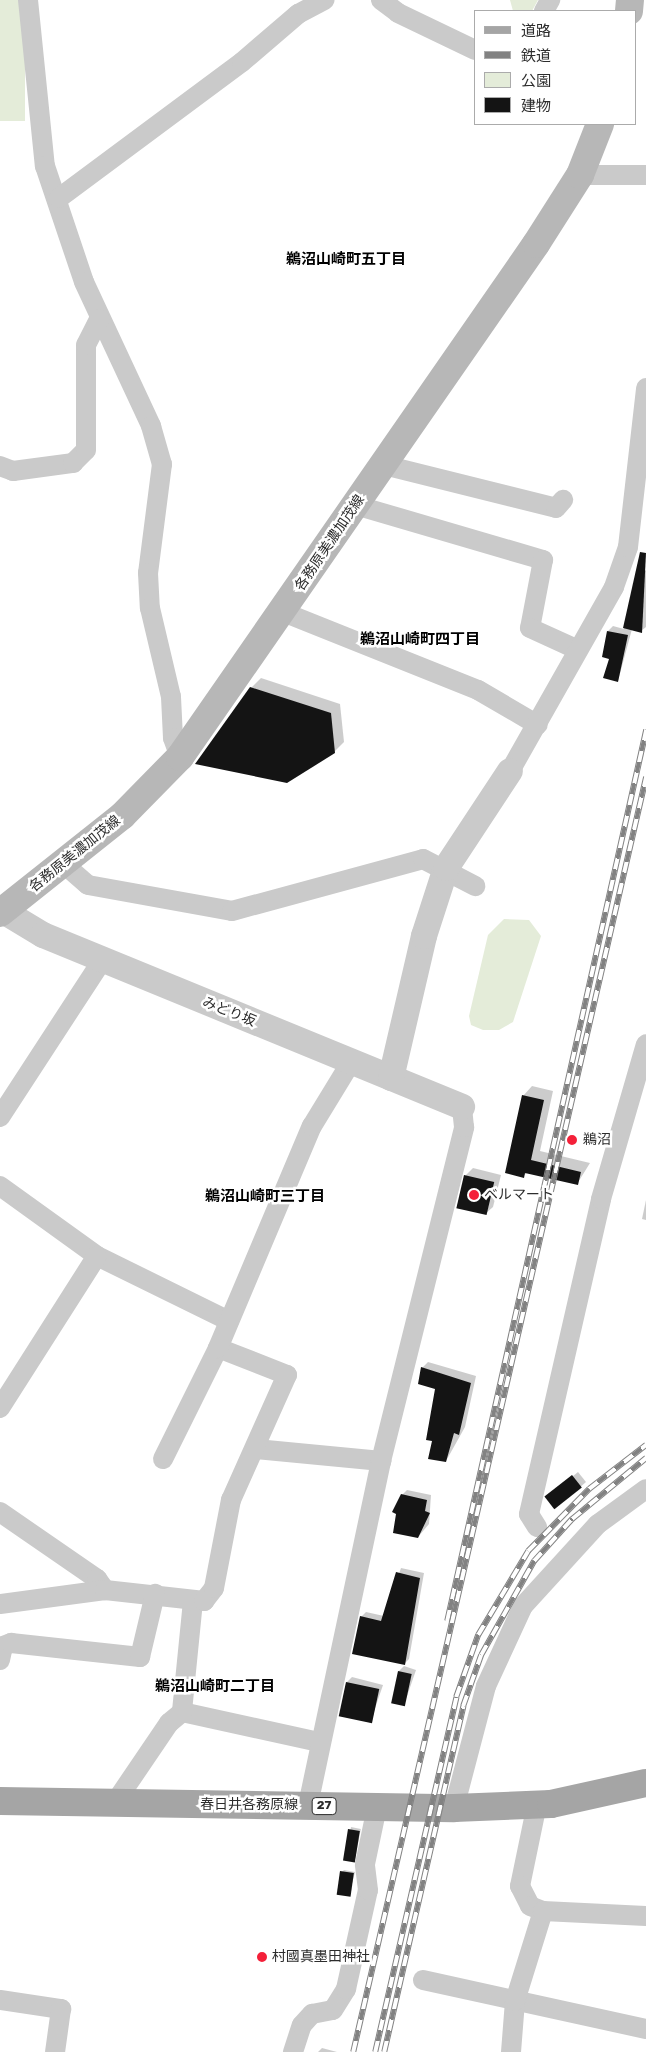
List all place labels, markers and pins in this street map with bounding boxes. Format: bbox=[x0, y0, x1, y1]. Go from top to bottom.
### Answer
place label: 鵜沼 bbox=[583, 1132, 611, 1148]
marker: 鵜沼 bbox=[565, 1133, 579, 1147]
place label: ベルマート bbox=[484, 1187, 554, 1203]
marker: ベルマート bbox=[468, 1189, 480, 1201]
place label: 村國真墨田神社 bbox=[272, 1949, 370, 1965]
marker: 村國真墨田神社 bbox=[256, 1951, 268, 1963]

